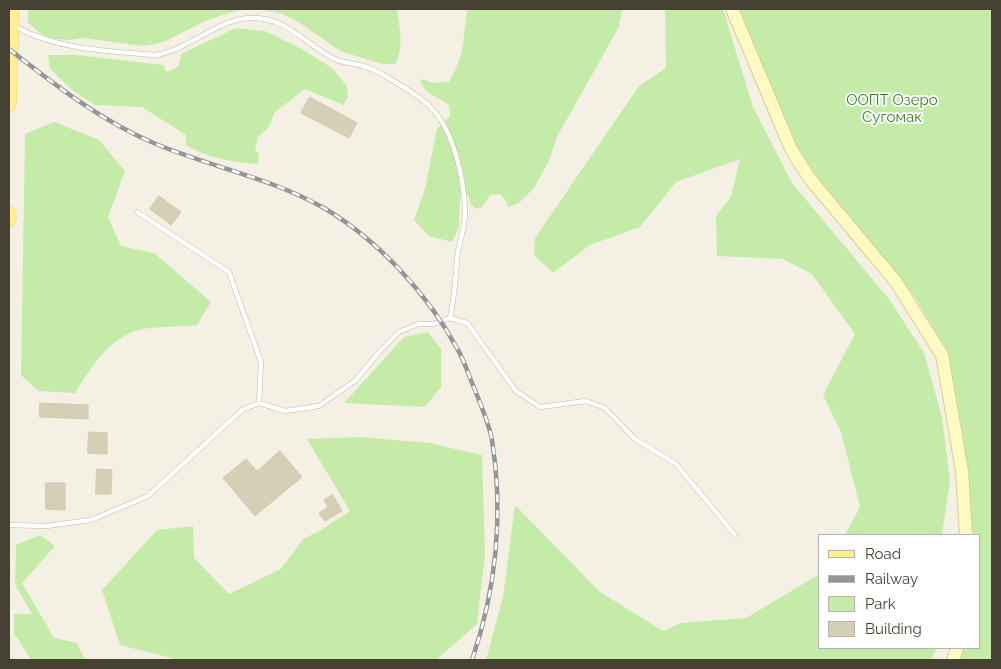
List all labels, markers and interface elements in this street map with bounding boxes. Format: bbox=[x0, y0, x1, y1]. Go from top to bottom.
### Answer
park label: ООПТ Озеро Сугомак bbox=[846, 91, 938, 126]
legend bbox=[818, 534, 981, 649]
text: Road bbox=[865, 545, 901, 563]
text: Railway bbox=[865, 570, 918, 588]
text: Park bbox=[865, 595, 896, 613]
text: Building bbox=[865, 620, 922, 638]

